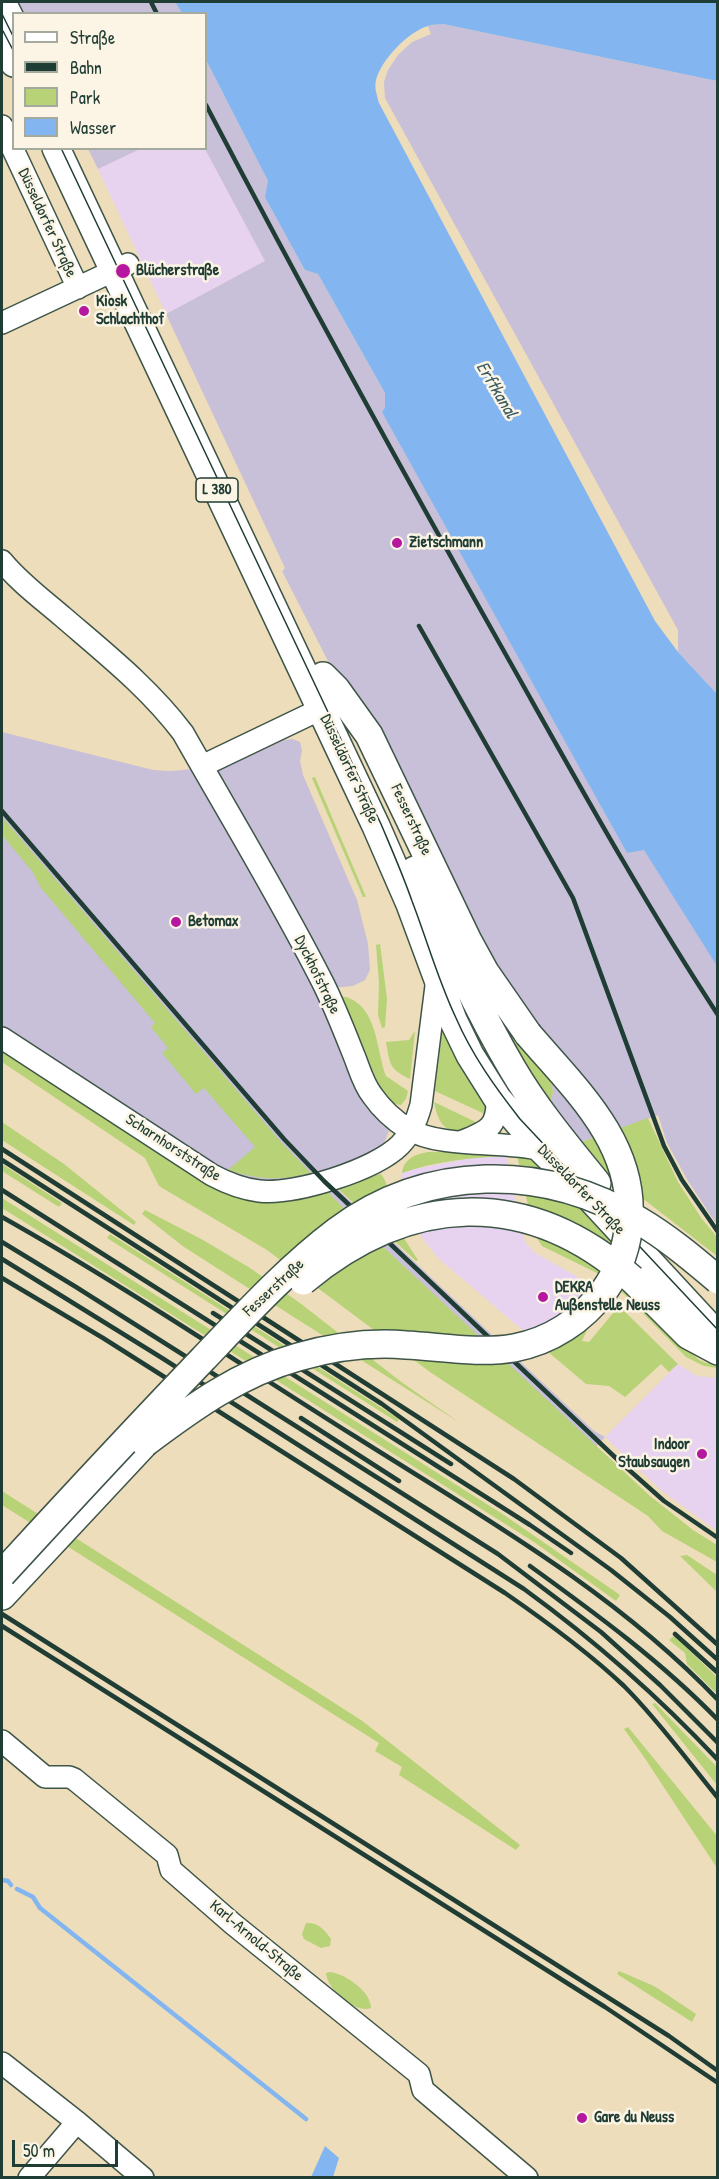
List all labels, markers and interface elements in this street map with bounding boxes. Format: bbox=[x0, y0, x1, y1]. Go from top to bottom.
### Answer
legend bbox=[12, 12, 207, 150]
text: Straße bbox=[70, 25, 115, 50]
text: Bahn bbox=[70, 55, 102, 80]
text: Park bbox=[70, 85, 100, 110]
text: Wasser bbox=[70, 115, 116, 140]
street label: Düsseldorfer Straße bbox=[13, 166, 81, 280]
place label: Blücherstraße bbox=[136, 261, 219, 281]
marker: Blücherstraße bbox=[114, 262, 132, 280]
place label: Kiosk Schlachthof bbox=[96, 292, 164, 330]
marker: Kiosk Schlachthof bbox=[77, 304, 91, 318]
water label: Erftkanal bbox=[471, 358, 521, 422]
road number: L 380 bbox=[196, 478, 238, 502]
place label: Zietschmann bbox=[409, 533, 483, 553]
marker: Zietschmann bbox=[390, 536, 404, 550]
street label: Düsseldorfer Straße bbox=[315, 712, 383, 826]
street label: Fesserstraße bbox=[386, 781, 436, 859]
place label: Betomax bbox=[188, 912, 239, 932]
marker: Betomax bbox=[169, 915, 183, 929]
street label: Dyckhofstraße bbox=[290, 933, 344, 1017]
street label: Scharnhorststraße bbox=[122, 1110, 224, 1186]
street label: Düsseldorfer Straße bbox=[533, 1141, 629, 1239]
street label: Fesserstraße bbox=[240, 1255, 308, 1321]
place label: DEKRA Außenstelle Neuss bbox=[555, 1278, 660, 1316]
marker: DEKRA Außenstelle Neuss bbox=[536, 1290, 550, 1304]
place label: Indoor Staubsaugen bbox=[618, 1435, 690, 1473]
marker: Indoor Staubsaugen bbox=[695, 1447, 709, 1461]
street label: Karl-Arnold-Straße bbox=[205, 1896, 307, 1986]
place label: Gare du Neuss bbox=[594, 2108, 674, 2128]
marker: Gare du Neuss bbox=[575, 2111, 589, 2125]
scale bar bbox=[15, 2128, 122, 2166]
text: 50 m bbox=[23, 2138, 55, 2163]

